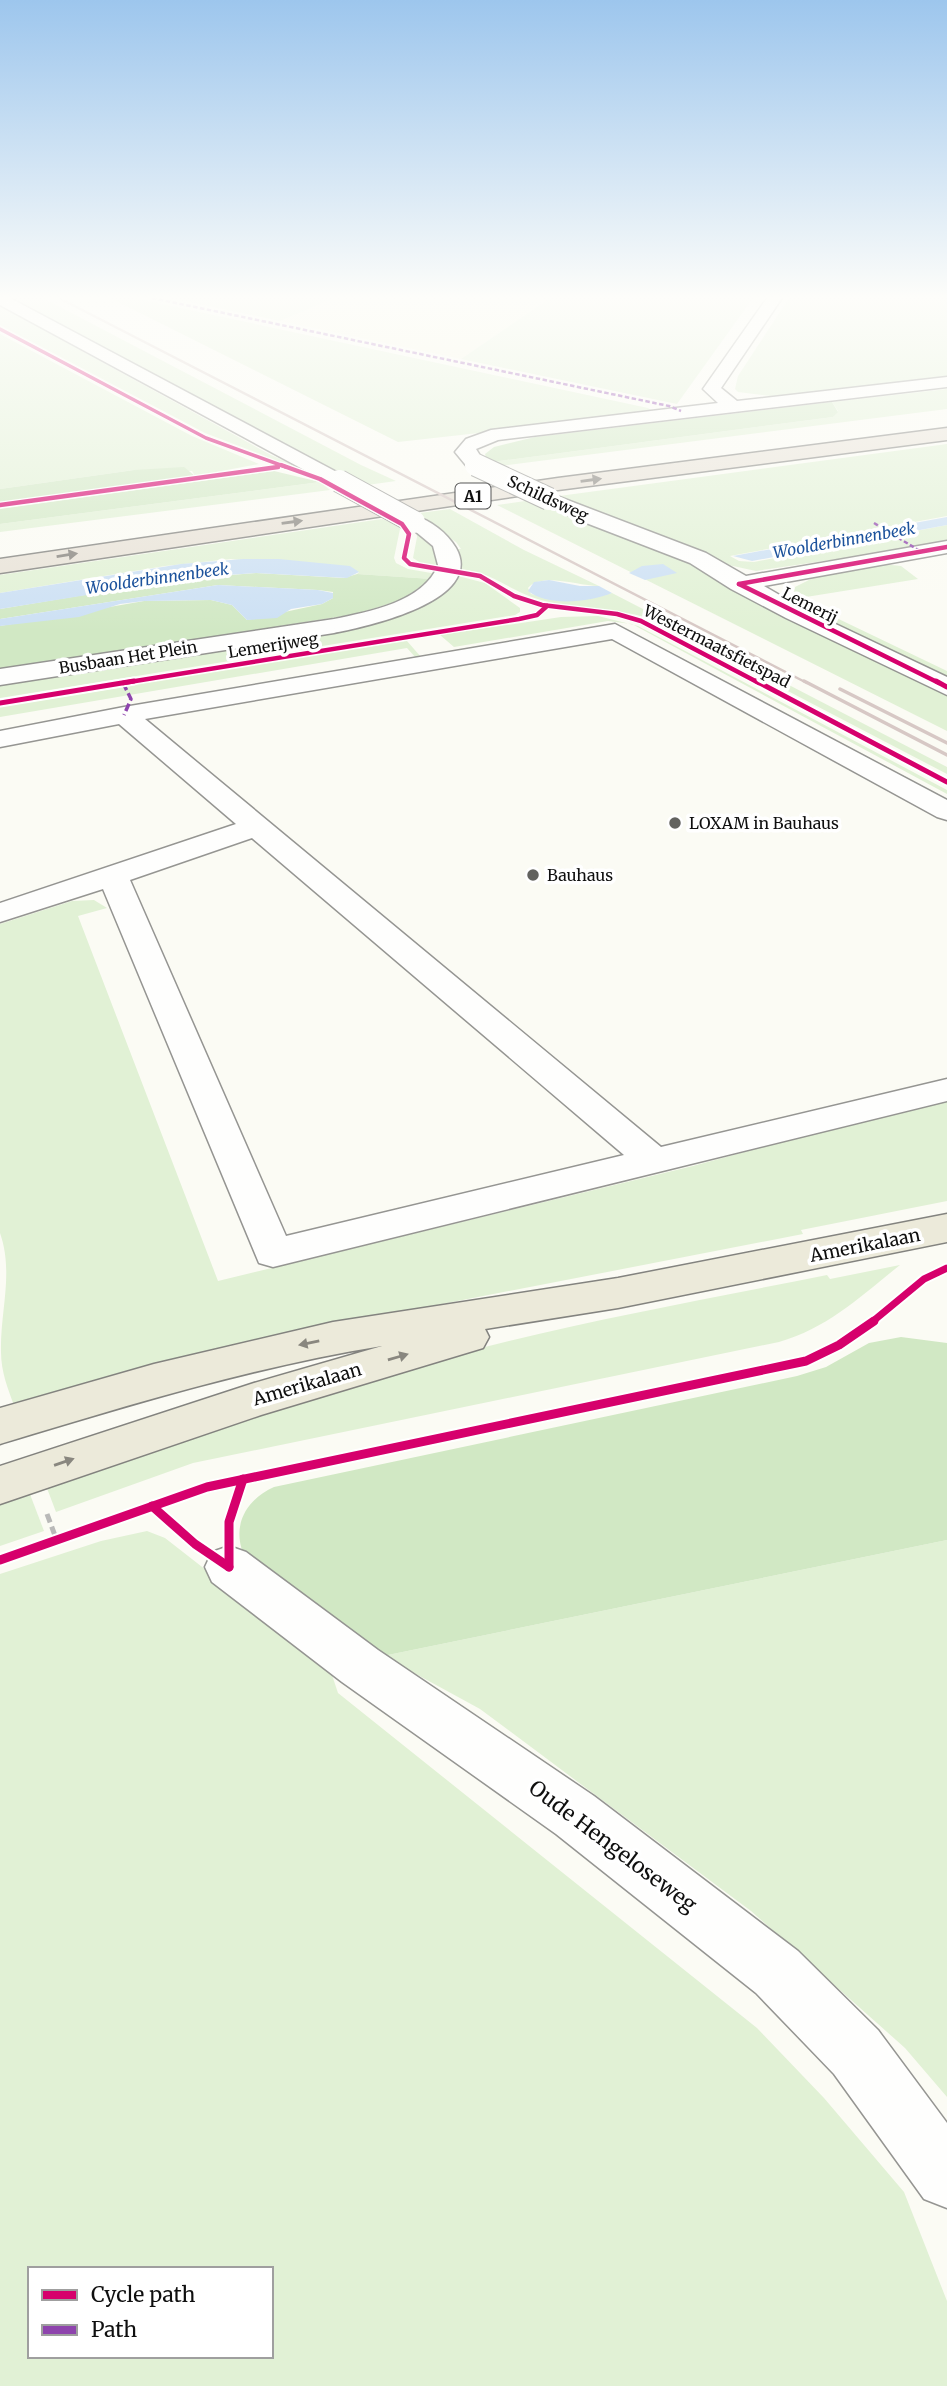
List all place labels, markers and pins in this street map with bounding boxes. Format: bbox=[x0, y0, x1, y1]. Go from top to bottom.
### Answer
place label: LOXAM in Bauhaus bbox=[689, 813, 839, 833]
marker: LOXAM in Bauhaus bbox=[667, 815, 683, 831]
place label: Bauhaus bbox=[547, 865, 613, 885]
marker: Bauhaus bbox=[525, 867, 541, 883]

